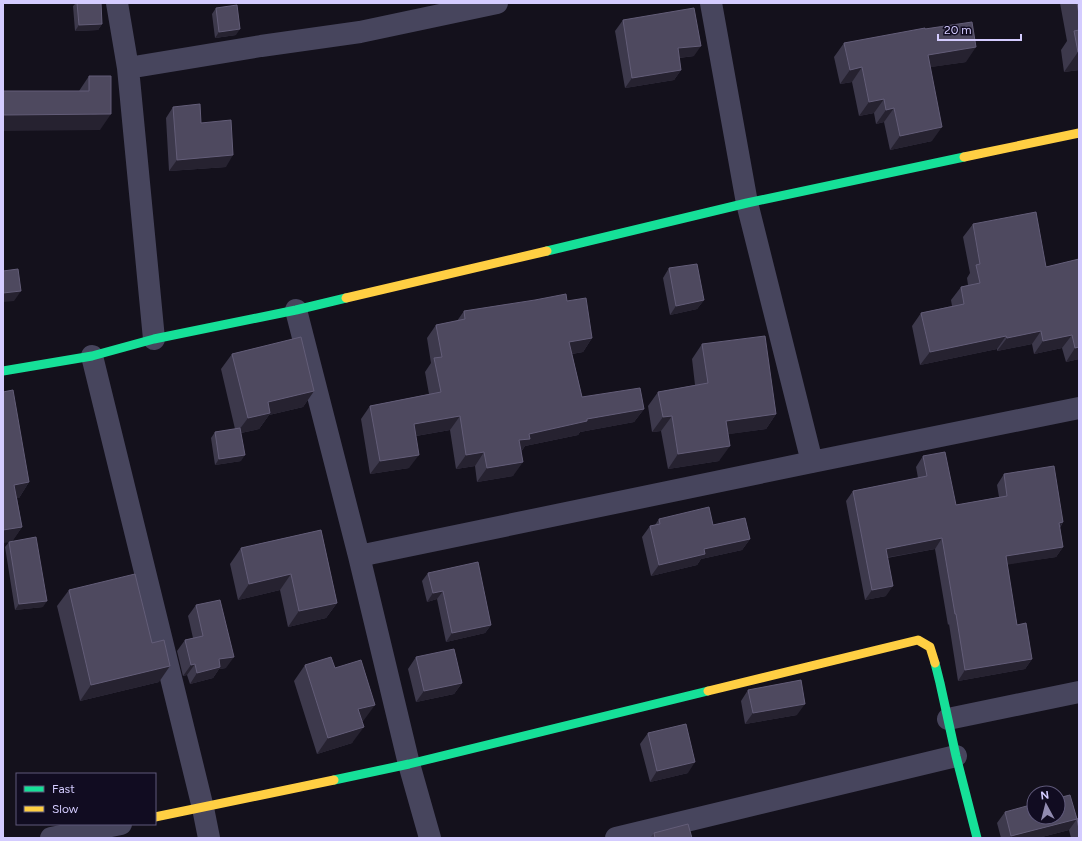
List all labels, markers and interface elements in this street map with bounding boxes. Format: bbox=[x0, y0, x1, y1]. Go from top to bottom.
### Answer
scale bar bbox=[938, 16, 1021, 42]
text: 20 m bbox=[944, 23, 972, 37]
legend bbox=[16, 773, 156, 825]
text: Fast bbox=[52, 782, 75, 796]
north arrow bbox=[1026, 785, 1066, 825]
text: N bbox=[1040, 789, 1050, 803]
text: Slow bbox=[52, 802, 79, 816]

